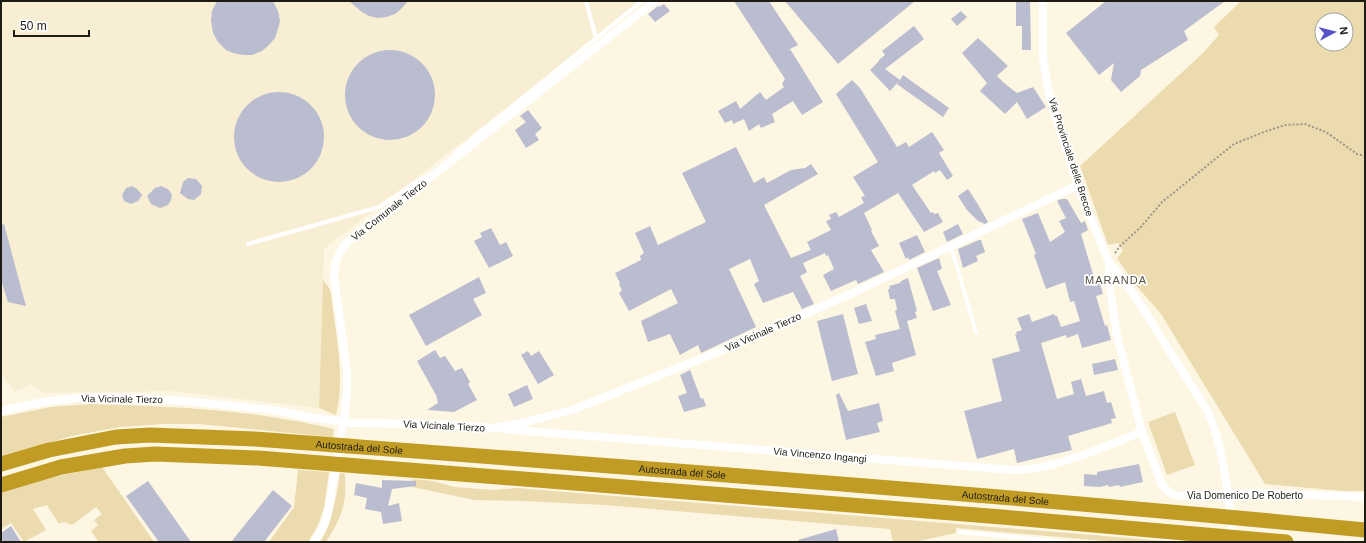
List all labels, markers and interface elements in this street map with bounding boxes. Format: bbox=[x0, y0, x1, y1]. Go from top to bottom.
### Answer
scale bar bbox=[14, 12, 89, 38]
north arrow bbox=[1314, 12, 1354, 52]
text: 50 m bbox=[20, 19, 47, 33]
text: N bbox=[1337, 26, 1350, 36]
street label: Via Provinciale delle Brecce bbox=[1047, 96, 1095, 218]
street label: Via Comunale Tierzo bbox=[349, 177, 429, 243]
district label: MARANDA bbox=[1085, 274, 1147, 286]
street label: Via Vicinale Tierzo bbox=[723, 310, 803, 354]
street label: Via Vicinale Tierzo bbox=[81, 393, 163, 405]
street label: Via Vicinale Tierzo bbox=[403, 418, 486, 434]
street label: Autostrada del Sole bbox=[315, 438, 404, 456]
street label: Via Vincenzo Ingangi bbox=[773, 445, 867, 465]
street label: Autostrada del Sole bbox=[638, 463, 727, 480]
street label: Autostrada del Sole bbox=[961, 488, 1050, 507]
street label: Via Domenico De Roberto bbox=[1187, 490, 1303, 501]

